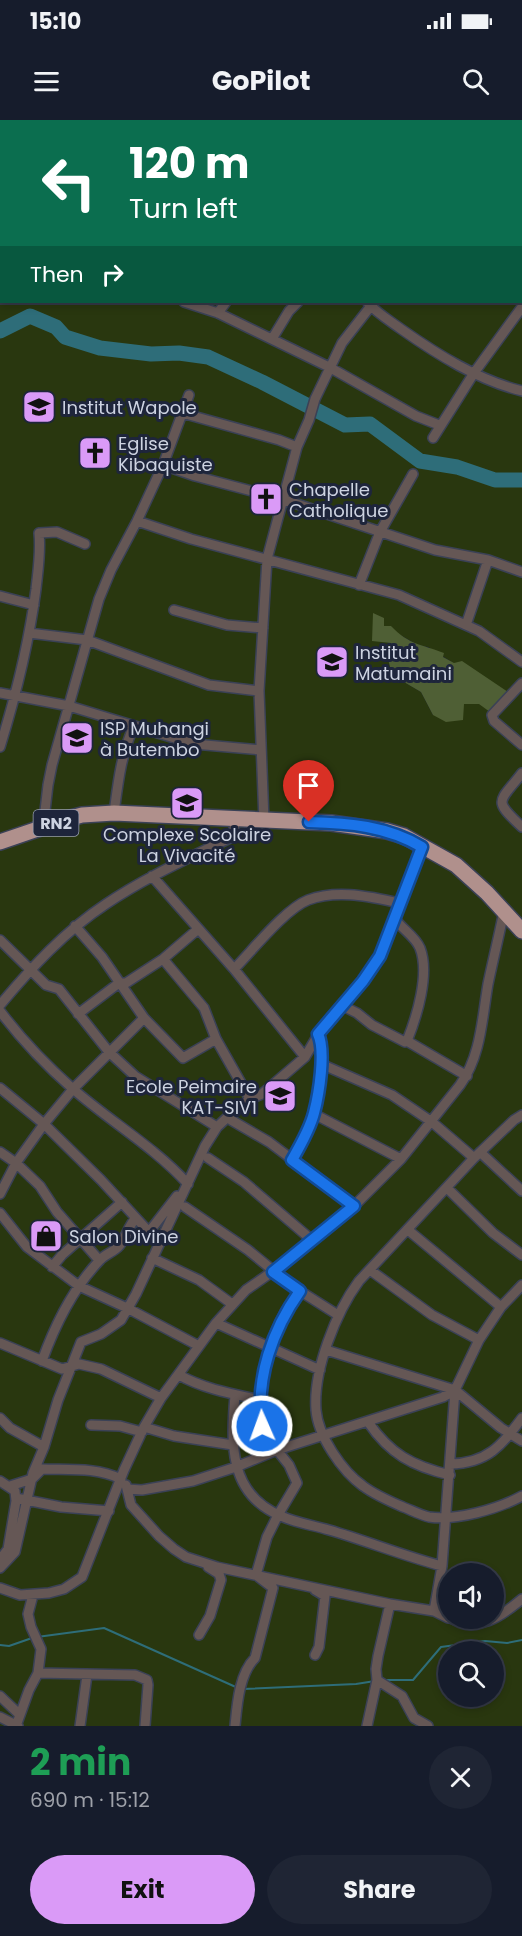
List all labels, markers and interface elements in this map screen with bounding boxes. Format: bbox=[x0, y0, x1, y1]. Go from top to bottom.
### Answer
text: 15:10 bbox=[30, 6, 81, 37]
text: GoPilot bbox=[212, 62, 310, 99]
icon: menu bbox=[30, 65, 63, 98]
icon: search bbox=[459, 65, 492, 98]
text: 120 m bbox=[129, 134, 250, 193]
icon: left bbox=[30, 144, 108, 222]
text: Turn left bbox=[129, 190, 238, 227]
icon: right bbox=[96, 258, 129, 291]
text: Then bbox=[30, 259, 84, 290]
school or university icon: Institut Wapole bbox=[21, 389, 57, 425]
place label: Institut Wapole bbox=[62, 395, 197, 420]
place label: Eglise Kibaquiste bbox=[118, 431, 213, 477]
church icon: Eglise Kibaquiste bbox=[77, 435, 113, 471]
place label: Chapelle Catholique bbox=[289, 477, 388, 523]
church icon: Chapelle Catholique bbox=[248, 481, 284, 517]
place label: Institut Matumaini bbox=[355, 640, 452, 686]
school or university icon: Institut Matumaini bbox=[314, 644, 350, 680]
place label: ISP Muhangi à Butembo bbox=[100, 716, 209, 762]
school or university icon: ISP Muhangi à Butembo bbox=[59, 720, 95, 756]
pin bbox=[283, 760, 334, 822]
icon: arrive bbox=[292, 769, 325, 802]
school or university icon: Complexe Scolaire La Vivacité bbox=[169, 785, 205, 821]
road number: RN2 bbox=[34, 810, 78, 836]
place label: Complexe Scolaire La Vivacité bbox=[103, 822, 271, 868]
place label: Ecole Peimaire KAT-SIV1 bbox=[126, 1074, 257, 1120]
school or university icon: Ecole Peimaire KAT-SIV1 bbox=[262, 1078, 298, 1114]
shop icon: Salon Divine bbox=[28, 1218, 64, 1254]
place label: Salon Divine bbox=[69, 1224, 178, 1249]
position arrow bbox=[230, 1394, 294, 1458]
map controls bbox=[438, 1563, 504, 1707]
button: sound bbox=[438, 1563, 504, 1629]
button: search bbox=[438, 1641, 504, 1707]
text: 2 min bbox=[30, 1737, 131, 1788]
button: close bbox=[429, 1746, 492, 1809]
text: 690 m · 15:12 bbox=[30, 1786, 150, 1814]
button: Exit bbox=[30, 1855, 255, 1924]
button: Share bbox=[267, 1855, 492, 1924]

